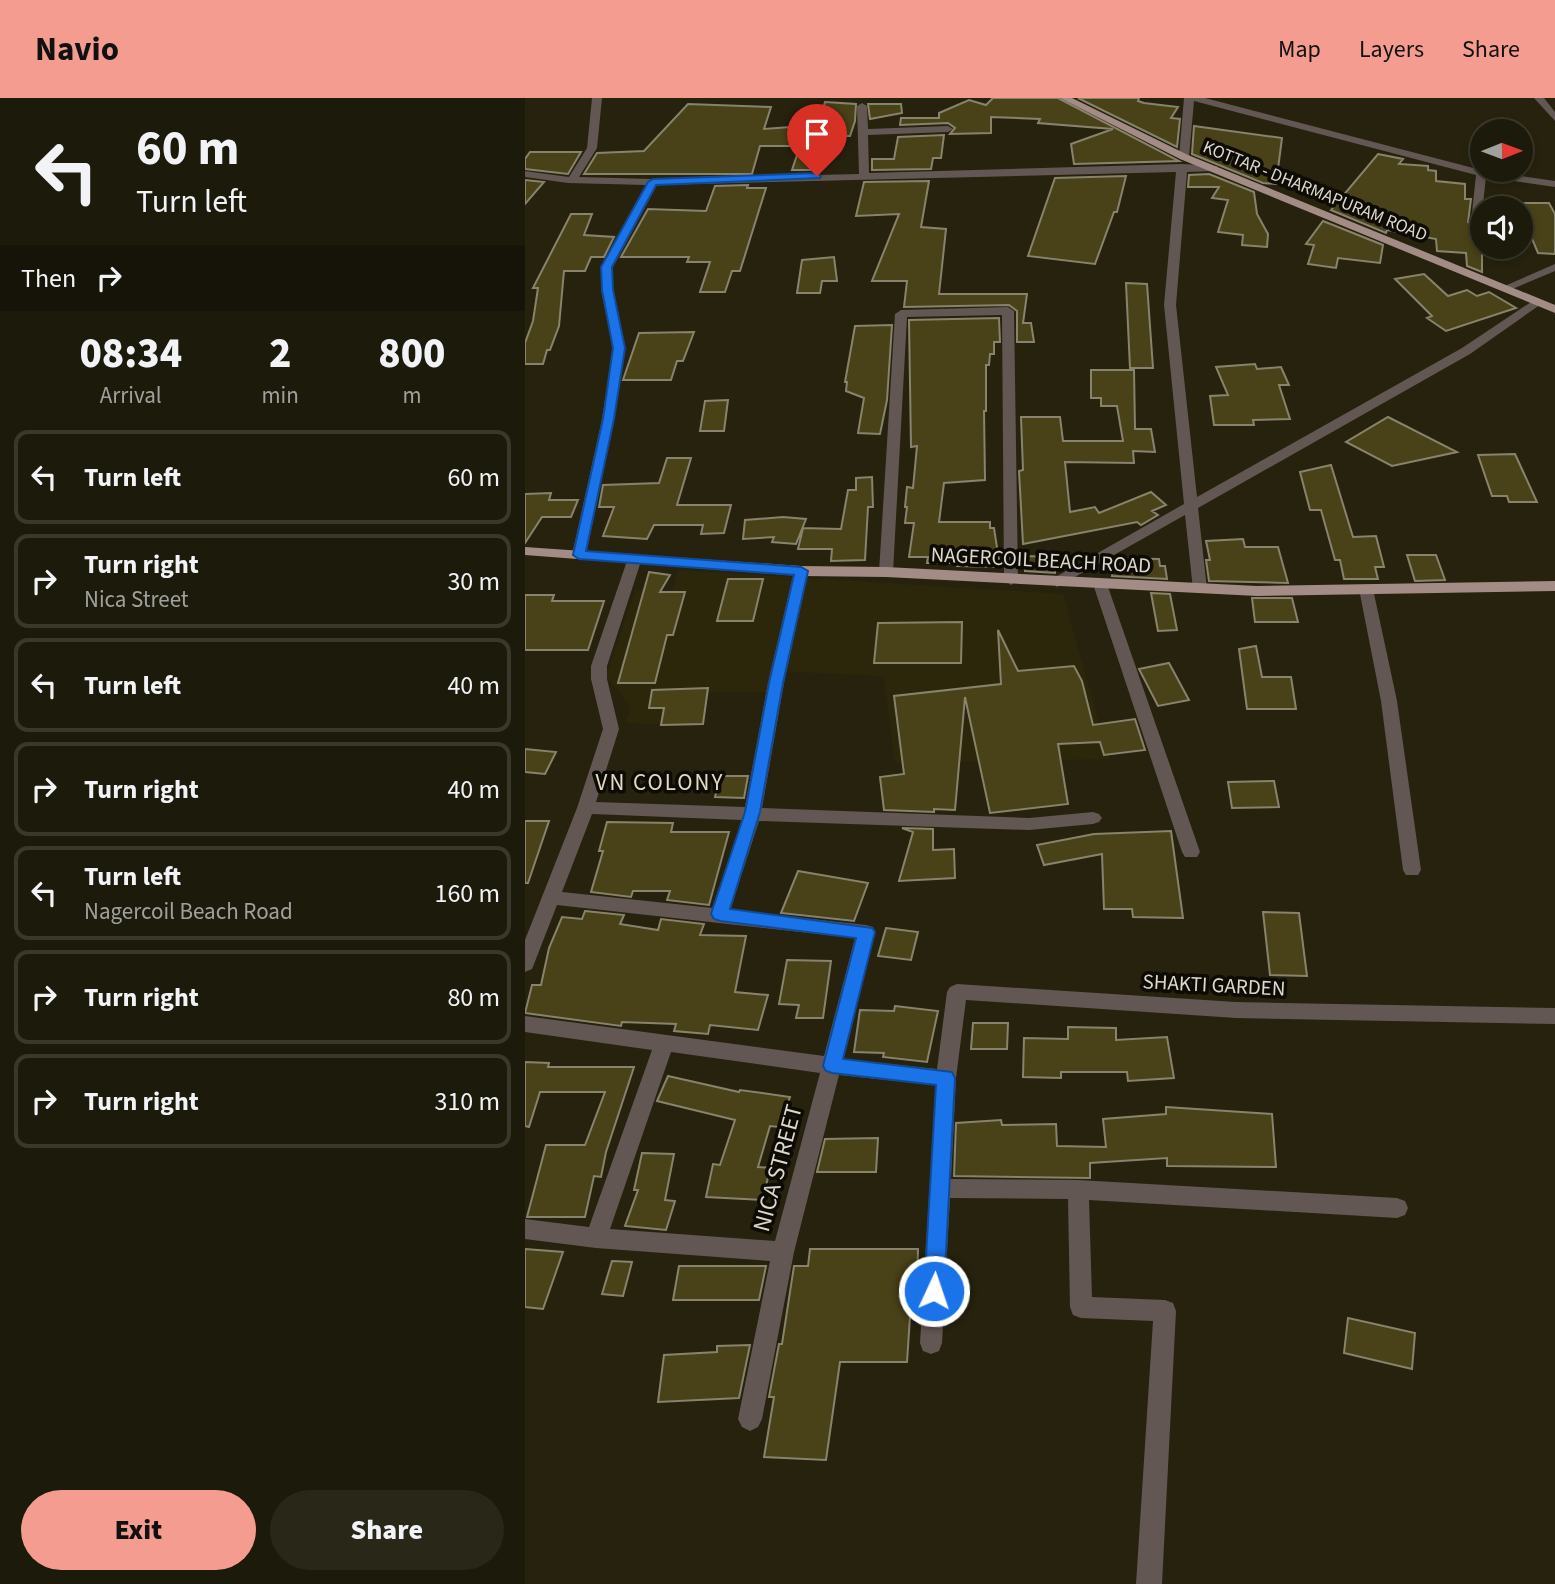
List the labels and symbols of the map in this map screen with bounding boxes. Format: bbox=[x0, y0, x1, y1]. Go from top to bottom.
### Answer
pin bbox=[787, 104, 847, 176]
north arrow bbox=[1470, 119, 1533, 182]
street label: KOTTAR - DHARMAPURAM ROAD bbox=[1199, 134, 1431, 248]
street label: NAGERCOIL BEACH ROAD bbox=[930, 539, 1152, 581]
district label: VN COLONY bbox=[596, 766, 724, 799]
street label: SHAKTI GARDEN bbox=[1142, 966, 1286, 1004]
street label: NICA STREET bbox=[744, 1100, 812, 1236]
position arrow bbox=[897, 1254, 971, 1328]

